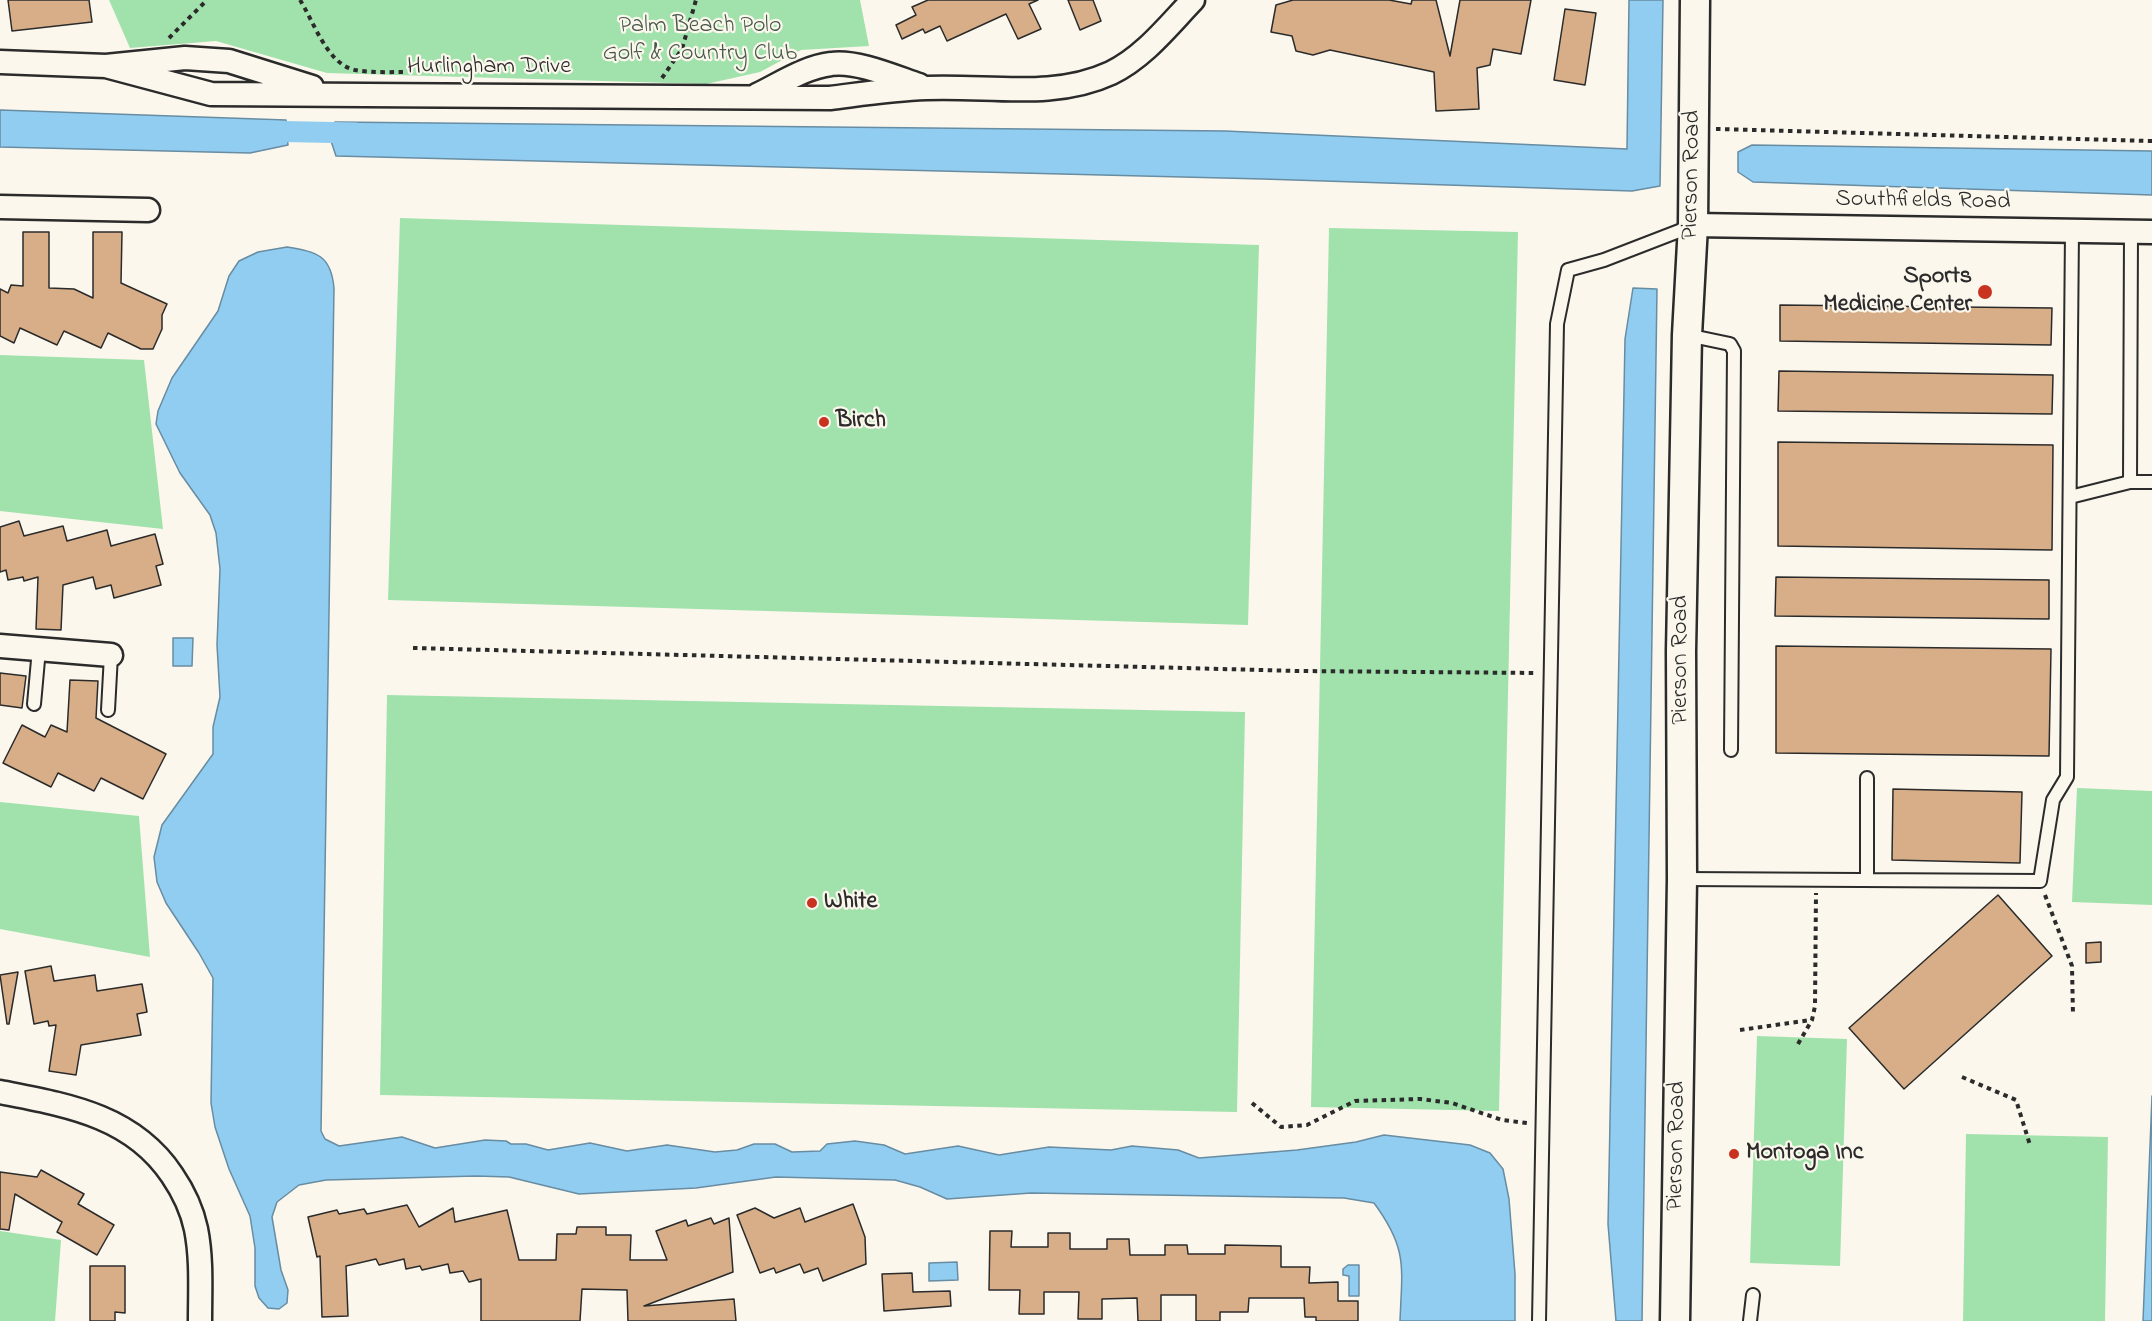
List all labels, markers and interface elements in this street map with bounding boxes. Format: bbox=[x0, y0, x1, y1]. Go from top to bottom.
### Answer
park label: Palm Beach Polo Golf & Country Club bbox=[603, 13, 797, 69]
street label: Hurlingham Drive bbox=[407, 54, 571, 82]
street label: Pierson Road bbox=[1677, 110, 1709, 240]
street label: Southfields Road bbox=[1835, 186, 2011, 218]
place label: Sports Medicine Center bbox=[1823, 264, 1972, 320]
marker: Sports Medicine Center bbox=[1976, 283, 1994, 301]
place label: Birch bbox=[836, 408, 886, 436]
marker: Birch bbox=[817, 415, 831, 429]
street label: Pierson Road bbox=[1668, 595, 1696, 725]
place label: White bbox=[824, 889, 877, 917]
marker: White bbox=[805, 896, 819, 910]
street label: Pierson Road bbox=[1662, 1081, 1694, 1211]
place label: Montoga Inc bbox=[1746, 1140, 1863, 1168]
marker: Montoga Inc bbox=[1727, 1147, 1741, 1161]

